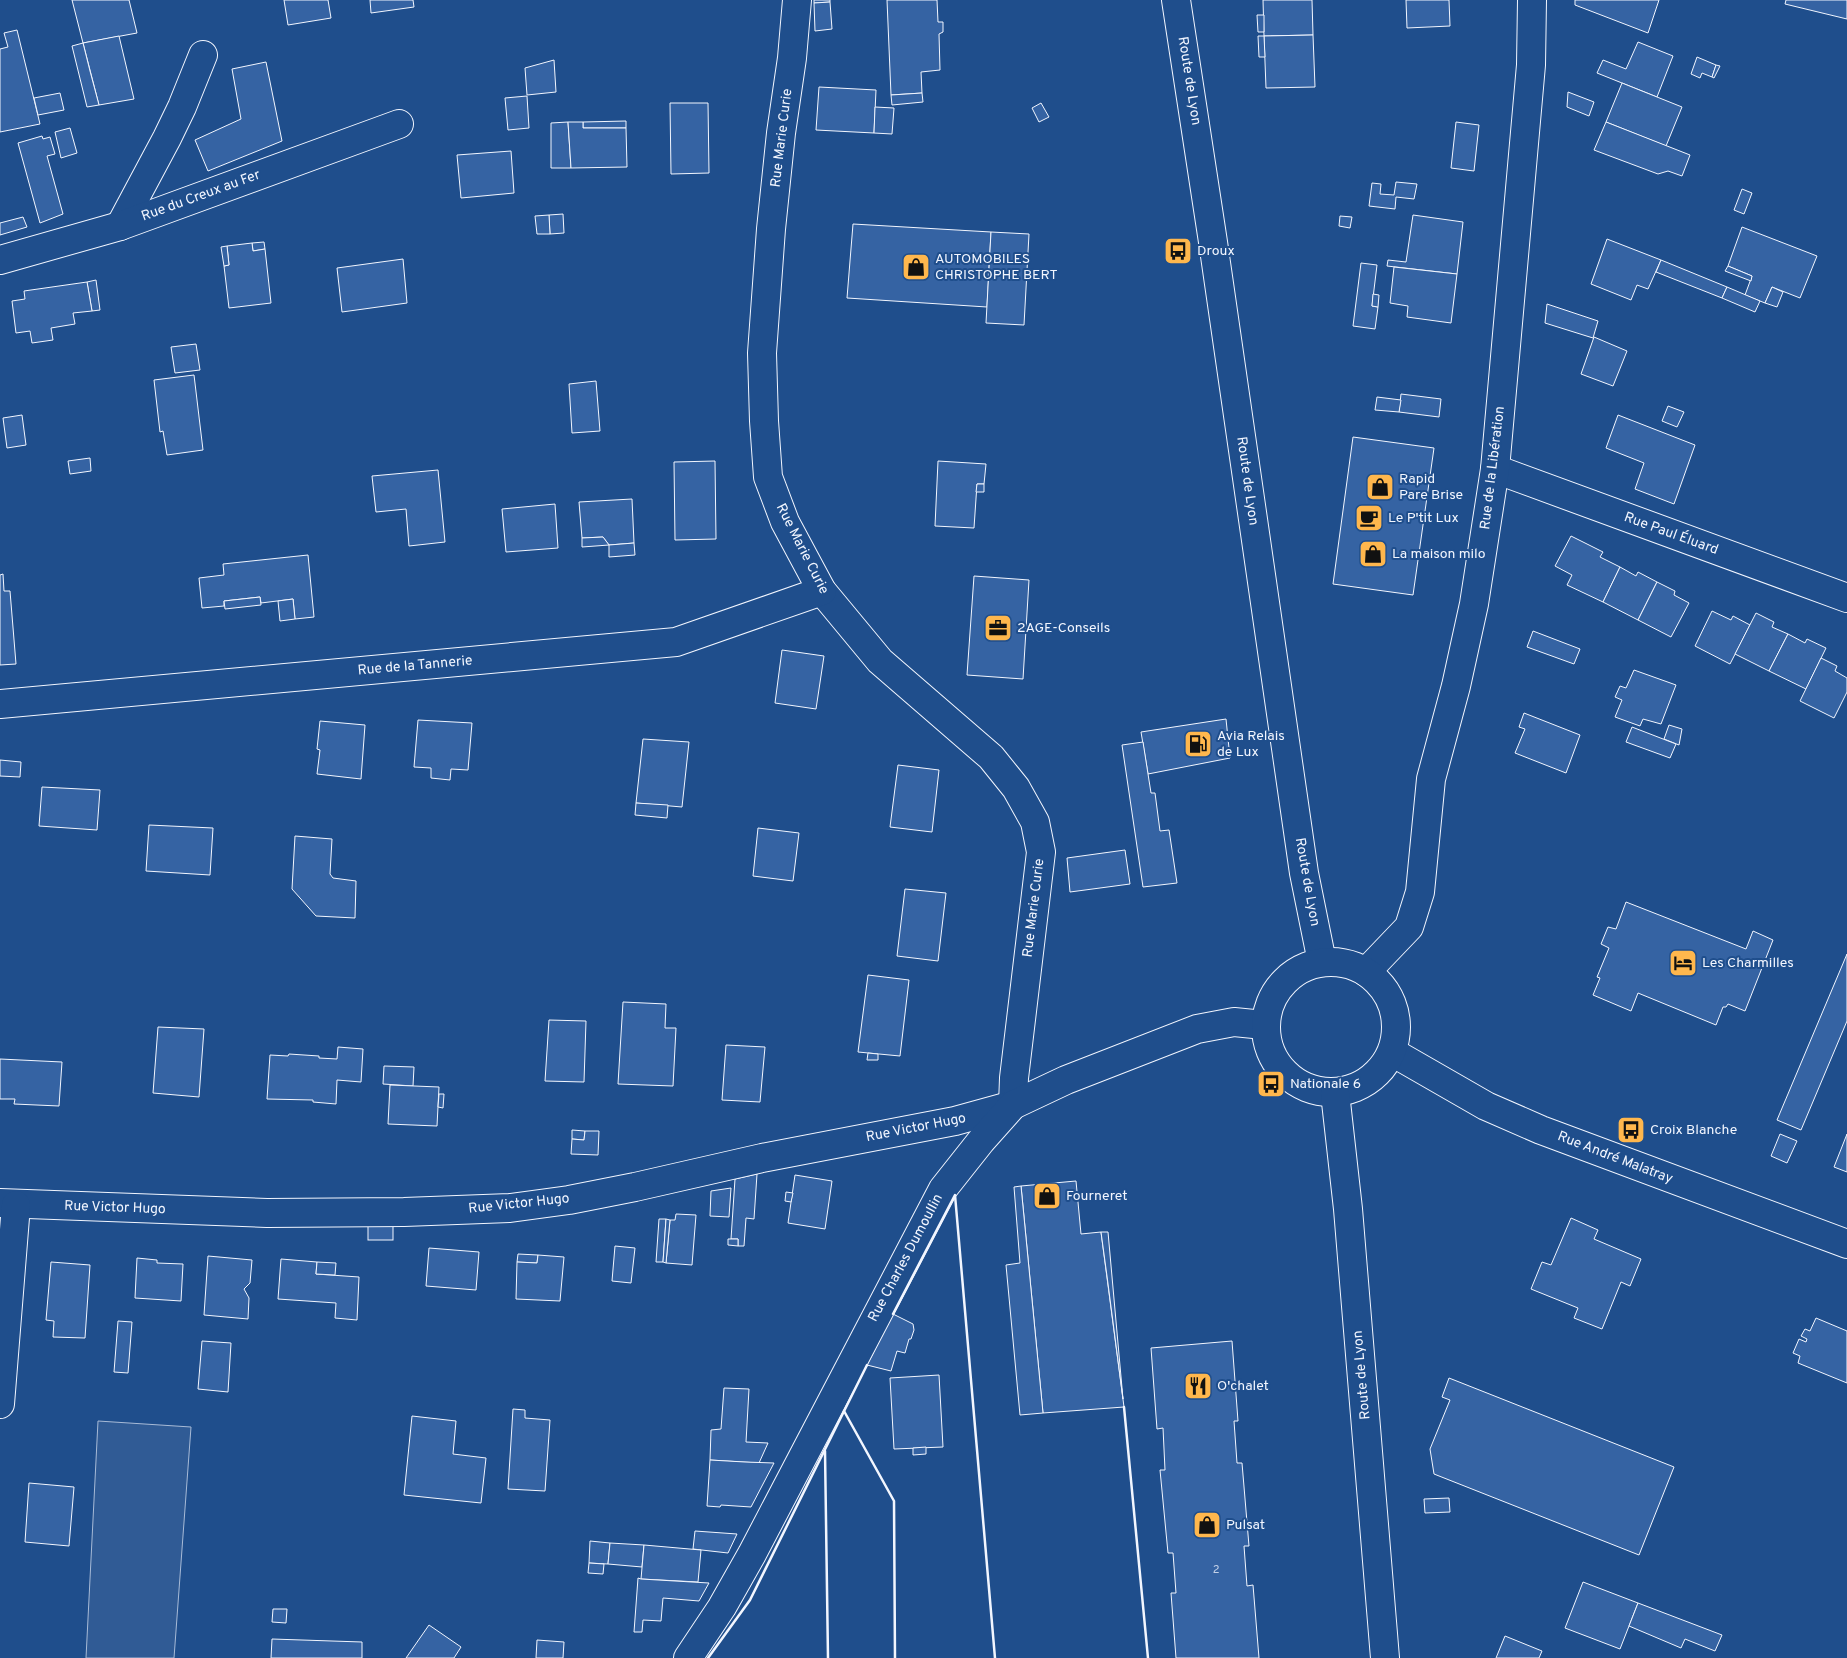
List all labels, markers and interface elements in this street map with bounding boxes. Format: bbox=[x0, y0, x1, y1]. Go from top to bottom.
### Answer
street label: Route de Lyon bbox=[1174, 35, 1204, 127]
street label: Rue Marie Curie bbox=[768, 88, 796, 188]
street label: Rue du Creux au Fer bbox=[139, 166, 263, 225]
bus stop icon: Droux bbox=[1163, 236, 1193, 266]
place label: Droux bbox=[1197, 243, 1235, 260]
place label: AUTOMOBILES CHRISTOPHE BERT bbox=[935, 251, 1058, 284]
shop icon: AUTOMOBILES CHRISTOPHE BERT bbox=[901, 252, 931, 282]
street label: Rue de la Libération bbox=[1477, 405, 1509, 531]
street label: Route de Lyon bbox=[1232, 435, 1262, 527]
place label: Rapid Pare Brise bbox=[1399, 471, 1463, 504]
shop icon: Rapid Pare Brise bbox=[1365, 472, 1395, 502]
street label: Rue Marie Curie bbox=[772, 501, 832, 597]
cafe icon: Le P'tit Lux bbox=[1354, 503, 1384, 533]
street label: Rue Paul Éluard bbox=[1622, 508, 1721, 559]
place label: Le P'tit Lux bbox=[1388, 510, 1459, 527]
shop icon: La maison milo bbox=[1358, 539, 1388, 569]
place label: La maison milo bbox=[1392, 546, 1486, 563]
office icon: 2AGE-Conseils bbox=[983, 613, 1013, 643]
place label: 2AGE-Conseils bbox=[1017, 620, 1110, 637]
street label: Rue de la Tannerie bbox=[357, 653, 473, 679]
place label: Avia Relais de Lux bbox=[1217, 728, 1285, 761]
fuel station icon: Avia Relais de Lux bbox=[1183, 729, 1213, 759]
street label: Route de Lyon bbox=[1291, 836, 1323, 928]
street label: Rue Marie Curie bbox=[1020, 858, 1048, 958]
hotel icon: Les Charmilles bbox=[1668, 948, 1698, 978]
place label: Les Charmilles bbox=[1702, 955, 1794, 972]
bus stop icon: Nationale 6 bbox=[1256, 1069, 1286, 1099]
place label: Nationale 6 bbox=[1290, 1076, 1361, 1093]
street label: Rue Victor Hugo bbox=[865, 1110, 968, 1146]
bus stop icon: Croix Blanche bbox=[1616, 1115, 1646, 1145]
place label: Croix Blanche bbox=[1650, 1122, 1737, 1139]
street label: Rue André Malatray bbox=[1555, 1128, 1675, 1188]
shop icon: Fourneret bbox=[1032, 1181, 1062, 1211]
place label: Fourneret bbox=[1066, 1188, 1127, 1205]
street label: Rue Victor Hugo bbox=[468, 1190, 571, 1218]
street label: Rue Charles Dumoullin bbox=[865, 1191, 947, 1325]
street label: Rue Victor Hugo bbox=[64, 1198, 166, 1218]
street label: Route de Lyon bbox=[1350, 1330, 1374, 1420]
restaurant icon: O'chalet bbox=[1183, 1371, 1213, 1401]
place label: O'chalet bbox=[1217, 1378, 1269, 1395]
shop icon: Pulsat bbox=[1192, 1510, 1222, 1540]
place label: Pulsat bbox=[1226, 1517, 1265, 1534]
house number: 2 bbox=[1213, 1563, 1219, 1577]

